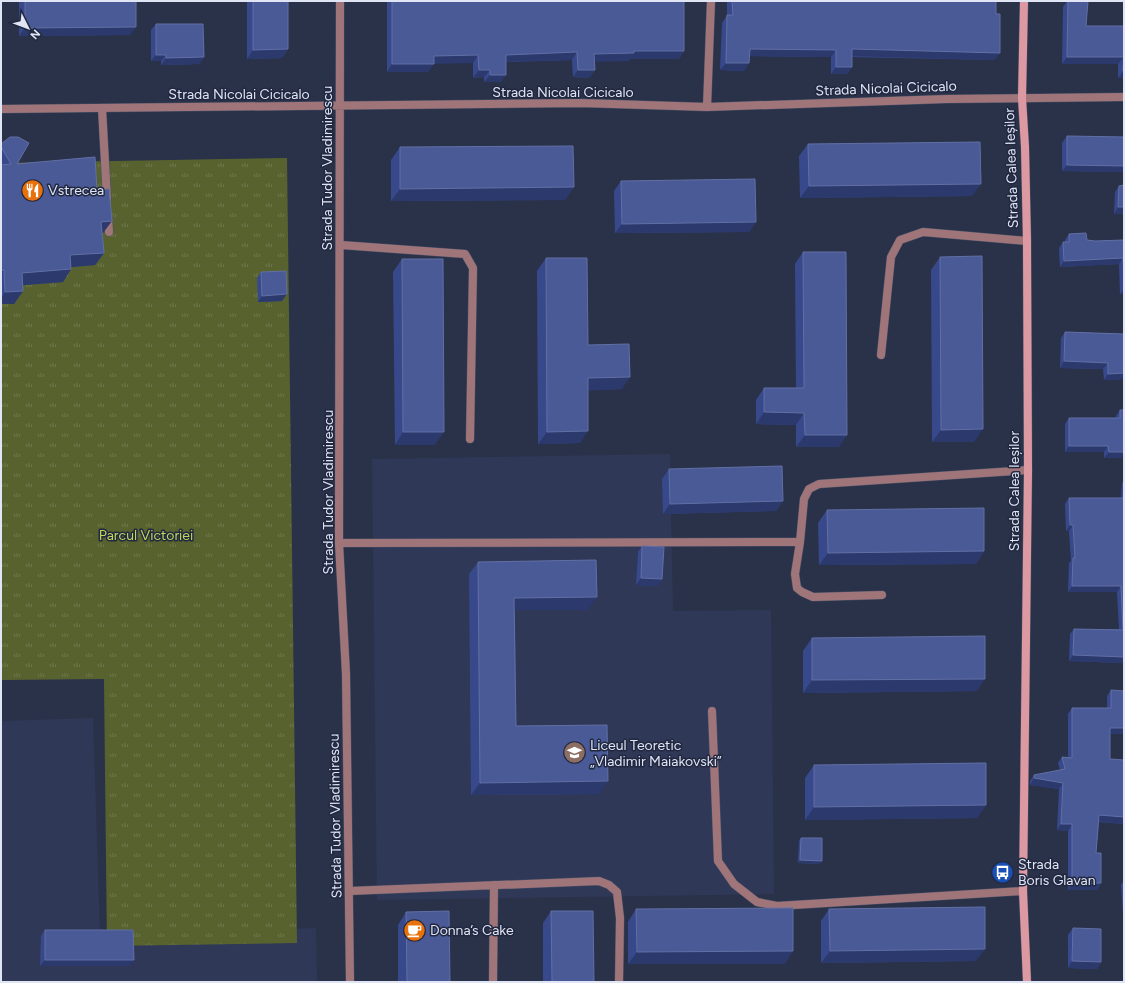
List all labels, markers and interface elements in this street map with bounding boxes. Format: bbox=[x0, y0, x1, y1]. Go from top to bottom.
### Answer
north arrow bbox=[8, 8, 48, 48]
text: N bbox=[27, 27, 43, 42]
street label: Strada Nicolai Cicicalo bbox=[815, 78, 957, 99]
street label: Strada Nicolai Cicicalo bbox=[492, 84, 634, 101]
street label: Strada Nicolai Cicicalo bbox=[168, 86, 310, 103]
street label: Strada Tudor Vladimirescu bbox=[319, 86, 336, 250]
street label: Strada Calea Ieșilor bbox=[1001, 107, 1022, 228]
restaurant icon: Vstrecea bbox=[20, 177, 46, 203]
place label: Vstrecea bbox=[48, 182, 104, 199]
street label: Strada Tudor Vladimirescu bbox=[320, 410, 337, 574]
street label: Strada Calea Ieșilor bbox=[1006, 431, 1023, 551]
park label: Parcul Victoriei bbox=[99, 527, 193, 544]
street label: Strada Tudor Vladimirescu bbox=[326, 733, 345, 899]
place label: Liceul Teoretic „Vladimir Maiakovski” bbox=[590, 737, 722, 770]
school or university icon: Liceul Teoretic „Vladimir Maiakovski” bbox=[561, 740, 587, 766]
place label: Strada Boris Glavan bbox=[1018, 856, 1096, 889]
bus stop icon: Strada Boris Glavan bbox=[989, 859, 1015, 885]
cafe icon: Donna’s Cake bbox=[402, 917, 428, 943]
place label: Donna’s Cake bbox=[430, 922, 514, 939]

